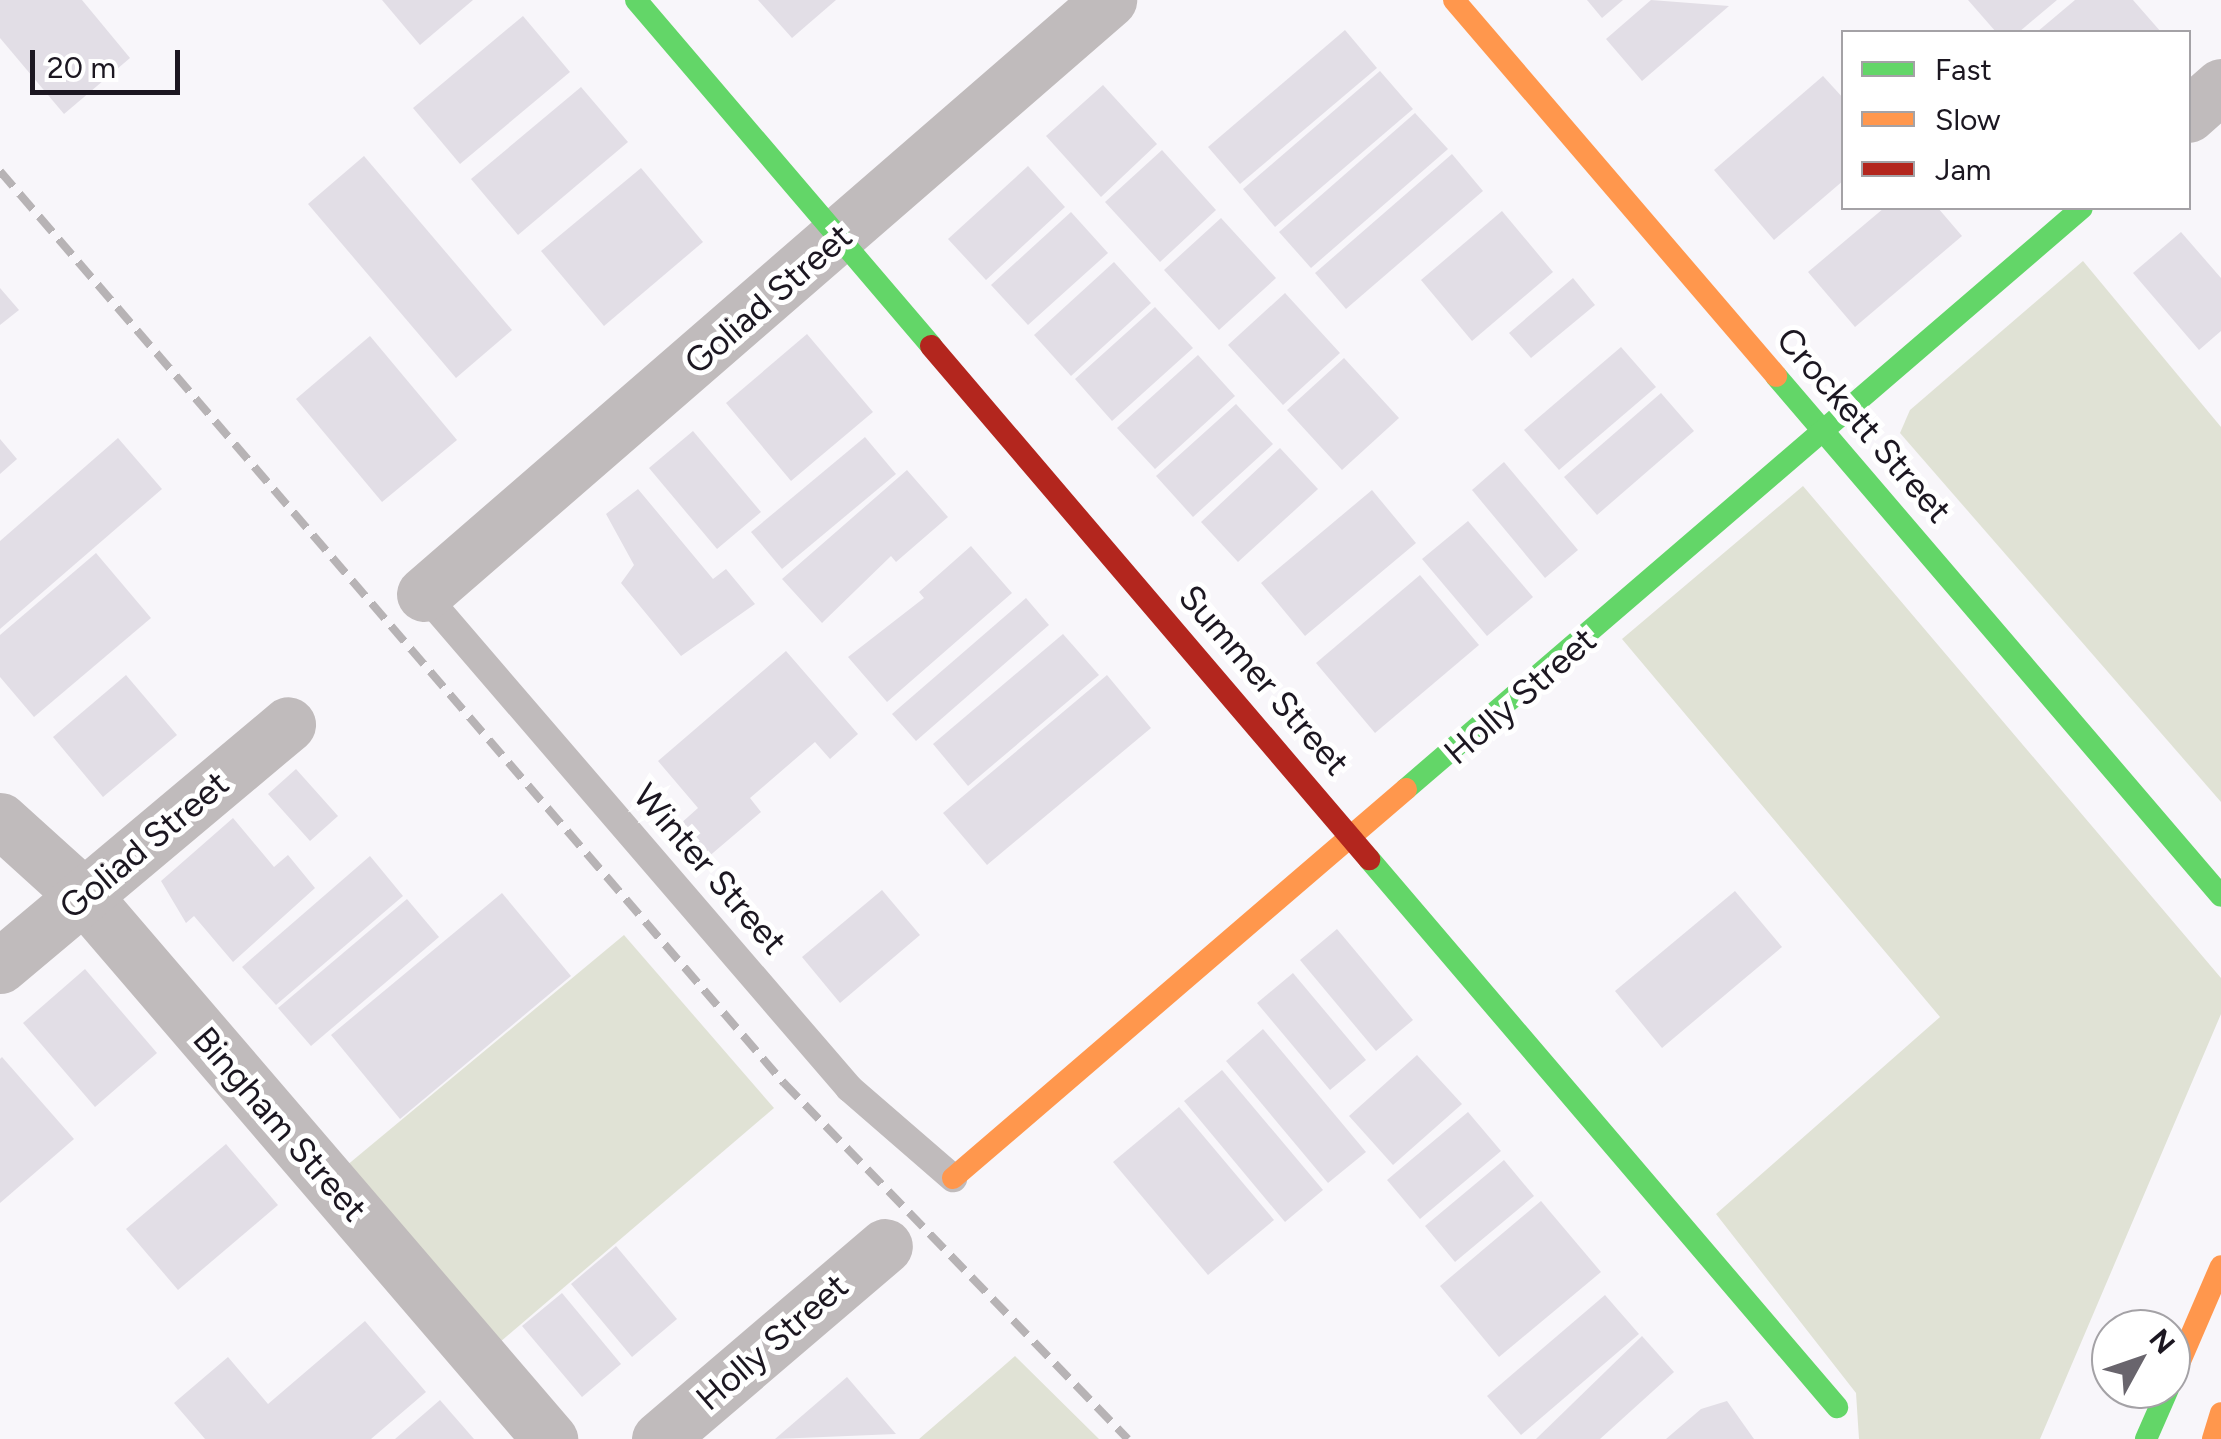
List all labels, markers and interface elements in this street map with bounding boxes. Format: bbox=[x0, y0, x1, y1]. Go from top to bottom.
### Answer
scale bar bbox=[35, 30, 185, 92]
legend bbox=[1841, 30, 2191, 210]
text: 20 m bbox=[47, 49, 116, 86]
text: Fast bbox=[1935, 51, 1992, 88]
text: Slow bbox=[1935, 101, 2001, 138]
text: Jam bbox=[1935, 151, 1991, 188]
street label: Goliad Street bbox=[676, 215, 860, 383]
street label: Crockett Street bbox=[1768, 319, 1960, 531]
street label: Summer Street bbox=[1170, 576, 1358, 784]
street label: Holly Street bbox=[1436, 619, 1604, 773]
street label: Goliad Street bbox=[51, 762, 237, 928]
street label: Winter Street bbox=[625, 775, 795, 963]
street label: Bingham Street bbox=[184, 1018, 376, 1230]
street label: Holly Street bbox=[688, 1265, 856, 1419]
north arrow bbox=[2091, 1309, 2191, 1409]
text: N bbox=[2142, 1322, 2182, 1360]

